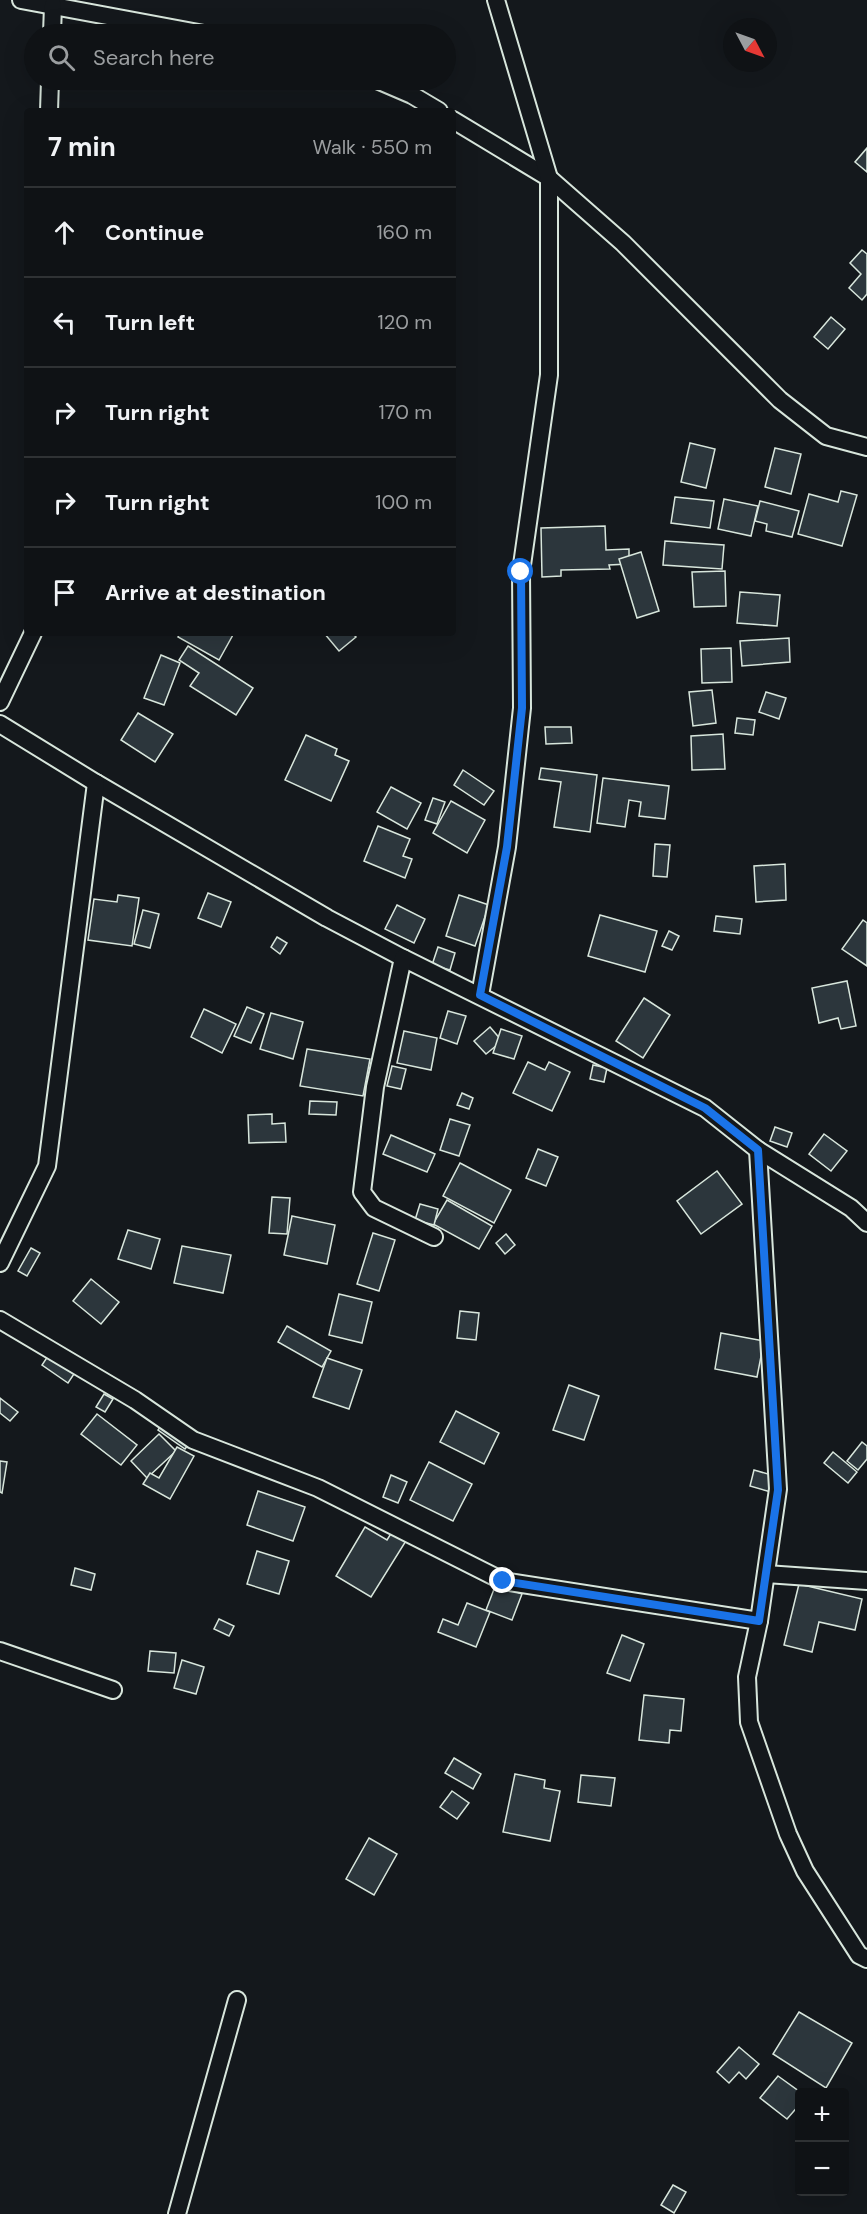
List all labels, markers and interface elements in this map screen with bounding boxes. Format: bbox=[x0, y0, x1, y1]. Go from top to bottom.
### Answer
north arrow bbox=[723, 18, 777, 72]
search box bbox=[24, 24, 456, 90]
icon: search bbox=[45, 41, 78, 74]
text: Search here bbox=[93, 43, 214, 72]
text: 7 min bbox=[48, 130, 116, 164]
text: Walk · 550 m bbox=[312, 134, 432, 160]
icon: ahead bbox=[48, 216, 81, 249]
text: Continue bbox=[105, 218, 204, 247]
text: 160 m bbox=[376, 219, 432, 245]
icon: left bbox=[48, 306, 81, 339]
text: Turn left bbox=[105, 308, 195, 337]
text: 120 m bbox=[378, 309, 432, 335]
icon: right bbox=[48, 396, 81, 429]
text: Turn right bbox=[105, 398, 210, 427]
text: 170 m bbox=[379, 399, 432, 425]
icon: right bbox=[48, 486, 81, 519]
text: Turn right bbox=[105, 488, 210, 517]
text: 100 m bbox=[375, 489, 432, 515]
route start bbox=[507, 558, 533, 584]
icon: arrive bbox=[48, 576, 81, 609]
text: Arrive at destination bbox=[105, 578, 326, 607]
route end bbox=[489, 1567, 515, 1593]
map controls bbox=[795, 2088, 849, 2196]
button: + bbox=[795, 2088, 849, 2142]
button: − bbox=[795, 2142, 849, 2196]

